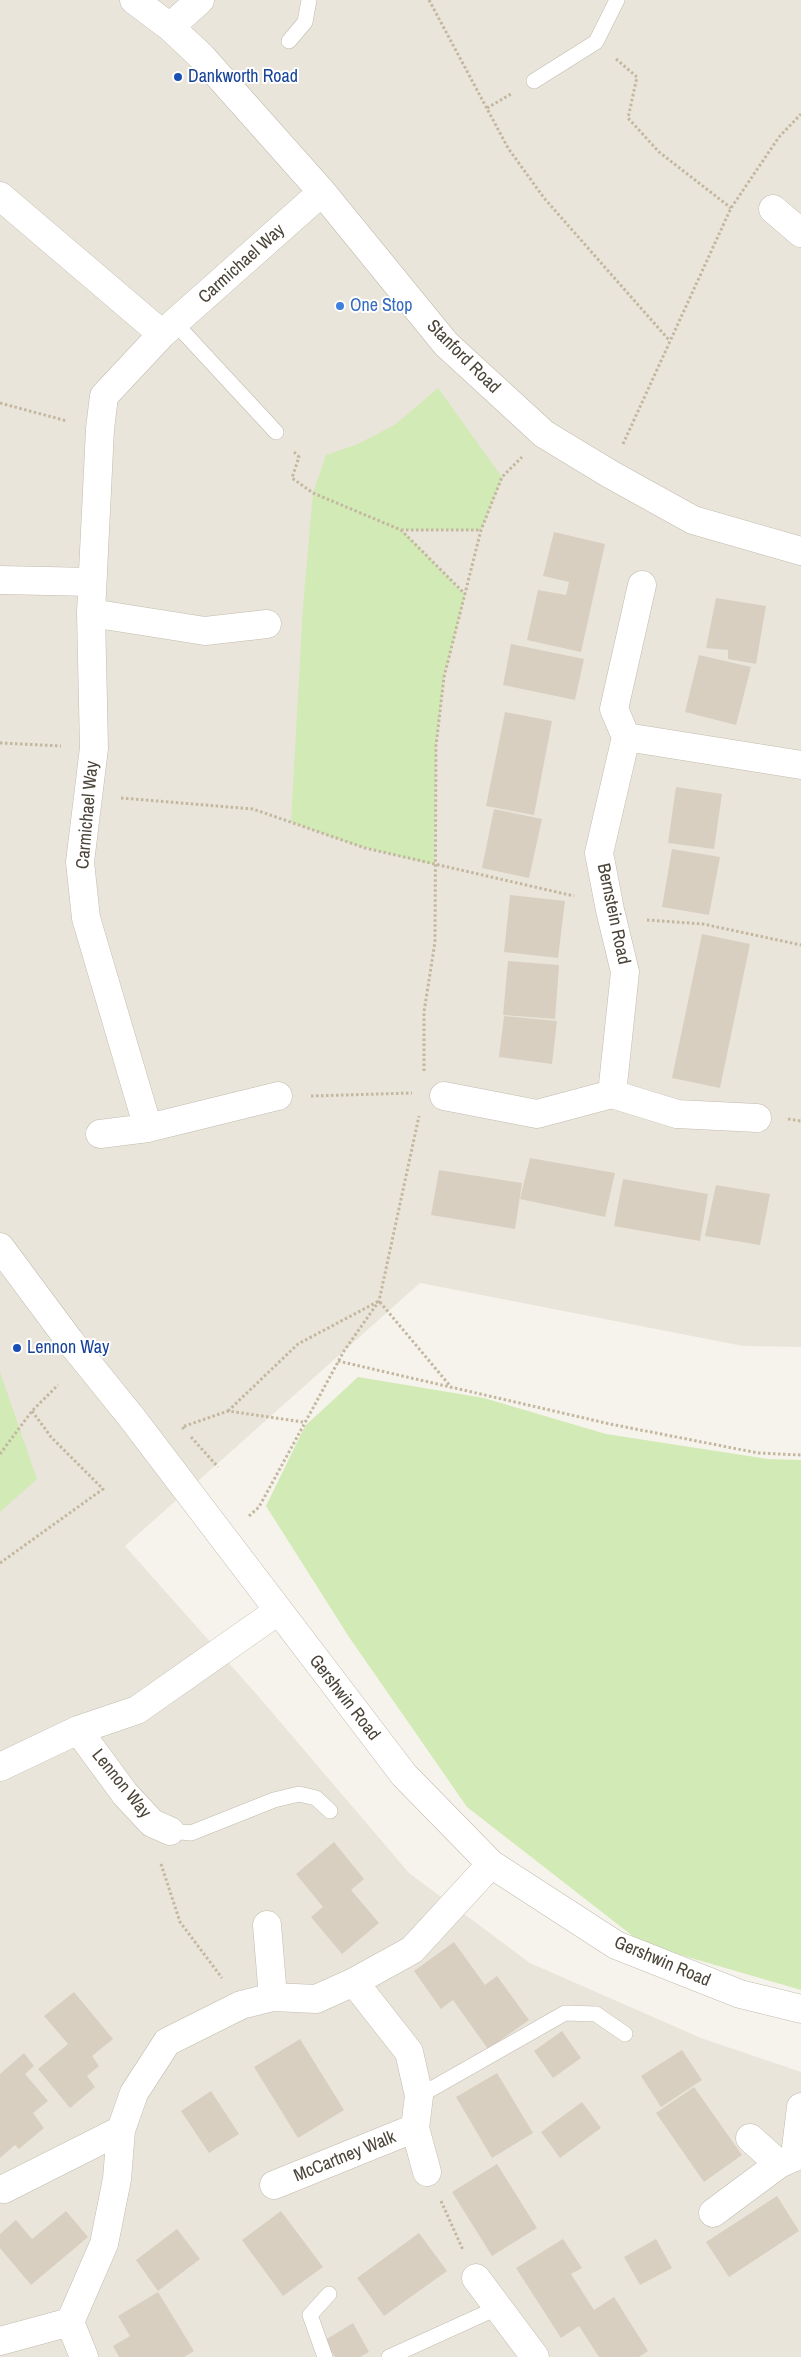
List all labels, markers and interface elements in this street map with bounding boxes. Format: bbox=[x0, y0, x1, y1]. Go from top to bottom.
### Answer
place label: Dankworth Road bbox=[188, 66, 298, 88]
marker: Dankworth Road bbox=[172, 71, 184, 83]
street label: Carmichael Way bbox=[194, 220, 290, 308]
place label: One Stop bbox=[350, 295, 412, 317]
marker: One Stop bbox=[334, 300, 346, 312]
street label: Stanford Road bbox=[422, 316, 504, 398]
street label: Carmichael Way bbox=[73, 760, 103, 870]
street label: Bernstein Road bbox=[592, 862, 634, 966]
place label: Lennon Way bbox=[27, 1337, 109, 1359]
marker: Lennon Way bbox=[11, 1342, 23, 1354]
street label: Gershwin Road bbox=[304, 1651, 384, 1745]
street label: Lennon Way bbox=[87, 1745, 155, 1823]
street label: Gershwin Road bbox=[611, 1932, 713, 1992]
street label: McCartney Walk bbox=[291, 2127, 399, 2187]

